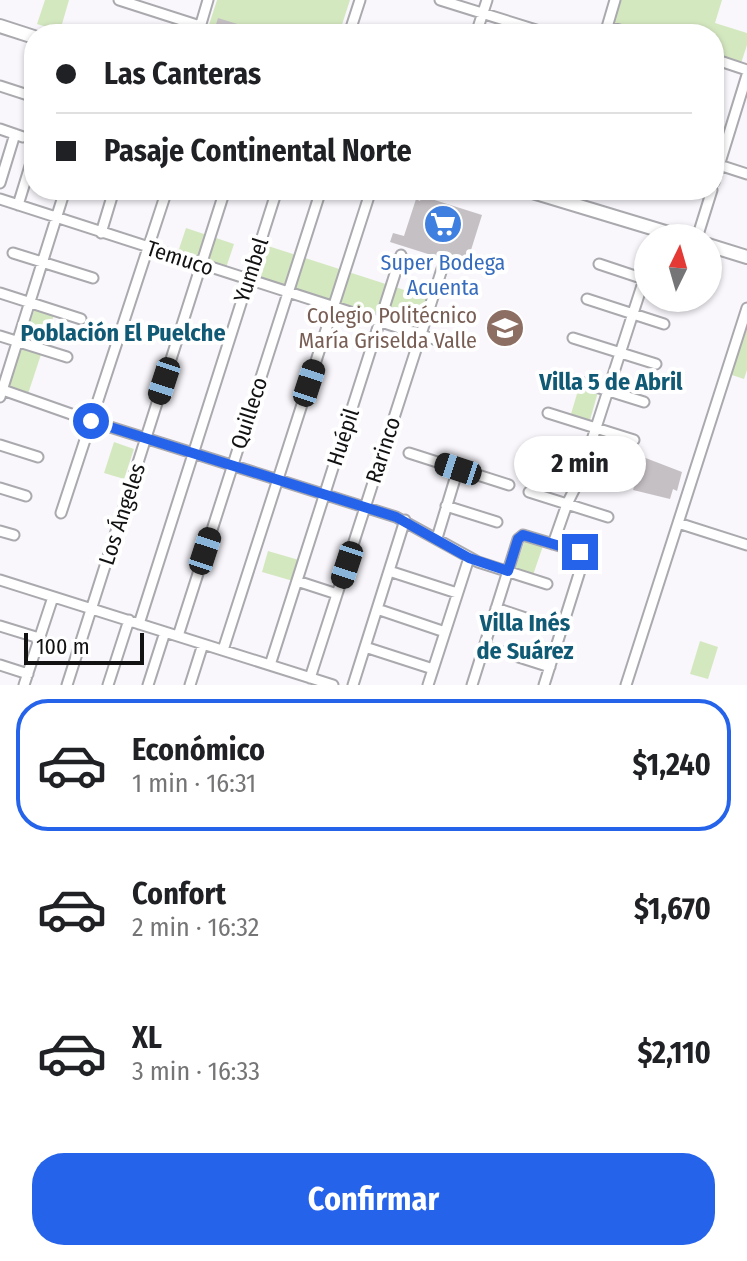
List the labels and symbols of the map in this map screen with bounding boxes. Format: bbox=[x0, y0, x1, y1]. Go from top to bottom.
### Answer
supermarket icon: Super Bodega Acuenta bbox=[422, 203, 464, 245]
north arrow bbox=[634, 224, 722, 312]
street label: Yumbel bbox=[228, 234, 274, 306]
street label: Temuco bbox=[143, 235, 217, 281]
place label: Super Bodega Acuenta bbox=[381, 249, 505, 301]
place label: Colegio Politécnico María Griselda Valle bbox=[299, 302, 477, 354]
school or university icon: Colegio Politécnico María Griselda Valle bbox=[484, 307, 526, 349]
district label: Población El Puelche bbox=[20, 319, 226, 347]
car bbox=[145, 354, 183, 408]
car bbox=[290, 356, 328, 410]
district label: Villa 5 de Abril bbox=[538, 368, 683, 396]
street label: Quilleco bbox=[225, 374, 273, 452]
route start bbox=[73, 403, 109, 439]
street label: Huépil bbox=[321, 405, 365, 469]
street label: Rarinco bbox=[360, 414, 406, 486]
callout: 2 min bbox=[514, 436, 646, 492]
car bbox=[431, 450, 485, 488]
street label: Los Ángeles bbox=[93, 460, 151, 568]
car bbox=[186, 524, 224, 578]
route end bbox=[562, 534, 598, 570]
car bbox=[328, 538, 366, 592]
district label: Villa Inés de Suárez bbox=[476, 609, 574, 665]
scale bar bbox=[24, 629, 144, 665]

